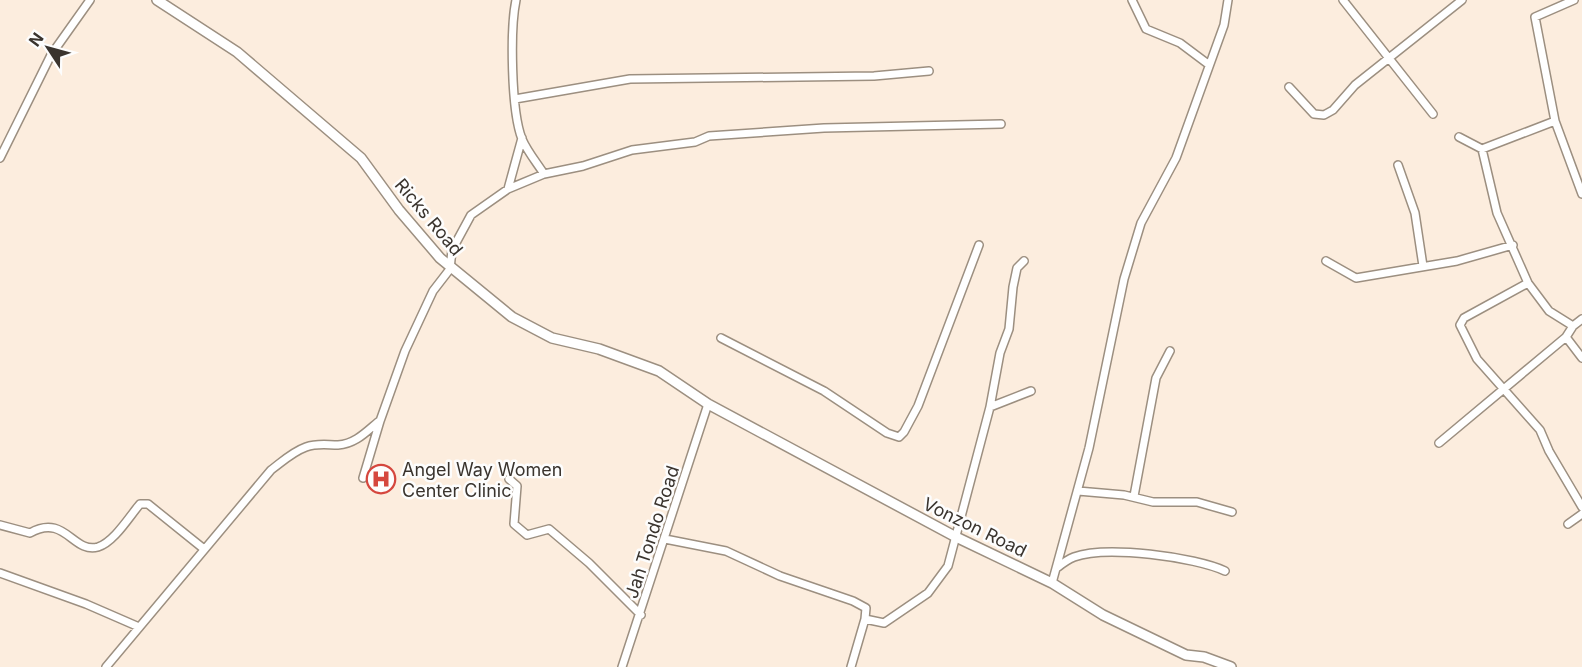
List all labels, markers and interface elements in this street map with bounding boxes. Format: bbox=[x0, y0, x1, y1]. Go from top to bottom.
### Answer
north arrow bbox=[18, 18, 78, 78]
text: N bbox=[24, 28, 48, 50]
street label: Ricks Road bbox=[391, 174, 467, 260]
place label: Angel Way Women Center Clinic bbox=[402, 459, 562, 501]
hospital icon: Angel Way Women Center Clinic bbox=[365, 463, 397, 495]
street label: Jah Tondo Road bbox=[621, 463, 683, 601]
street label: Vonzon Road bbox=[920, 493, 1030, 561]

